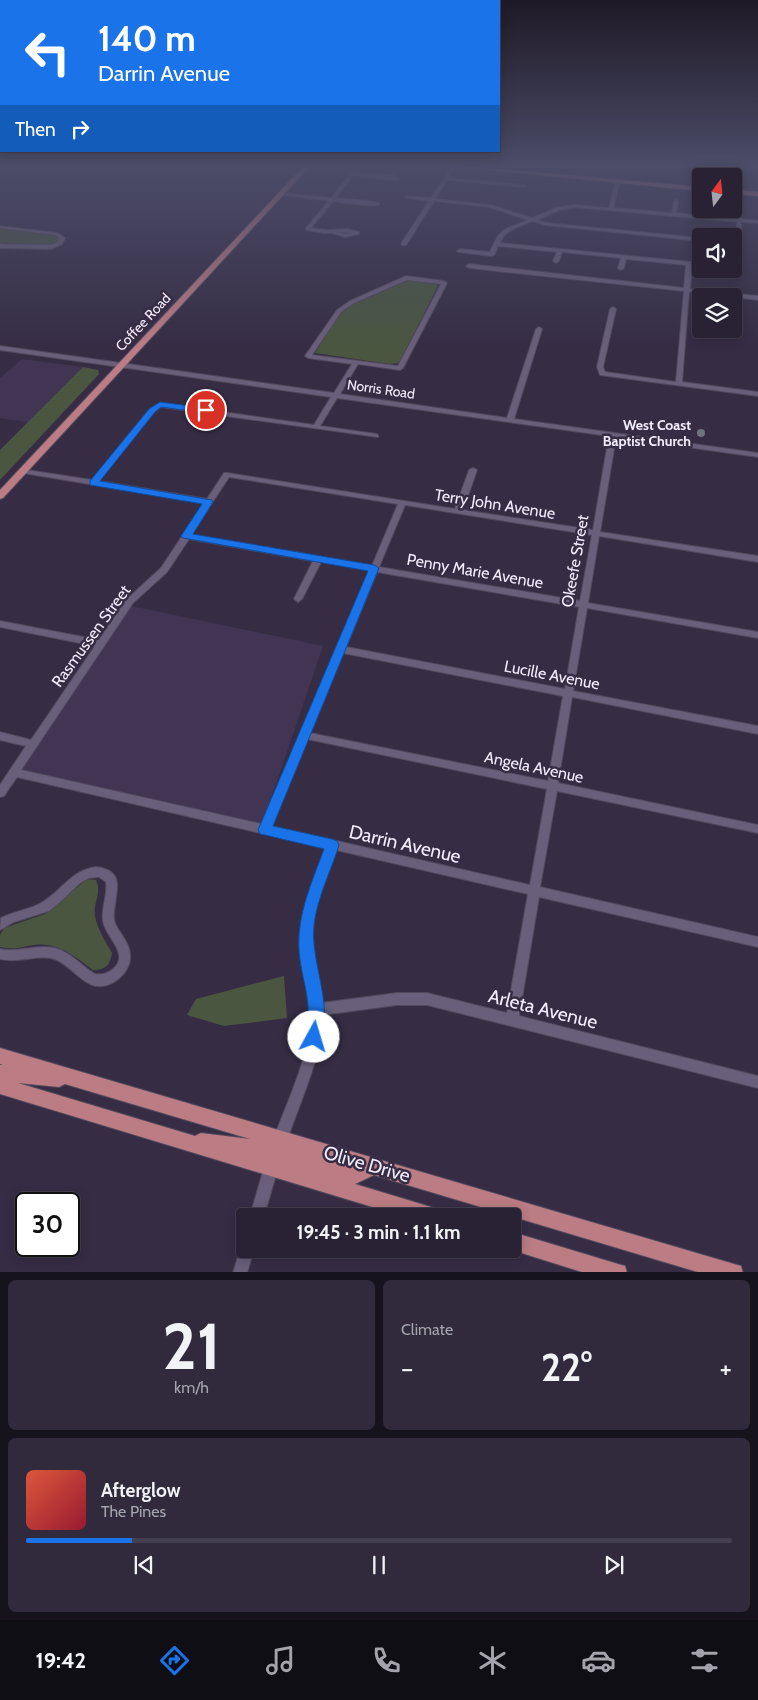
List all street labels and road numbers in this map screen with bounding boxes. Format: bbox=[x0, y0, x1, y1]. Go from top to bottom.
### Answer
street label: Coffee Road bbox=[112, 289, 174, 355]
street label: Norris Road bbox=[346, 375, 416, 403]
street label: Terry John Avenue bbox=[433, 485, 557, 523]
street label: Okeefe Street bbox=[558, 513, 593, 609]
street label: Penny Marie Avenue bbox=[405, 550, 545, 592]
street label: Rasmussen Street bbox=[48, 581, 135, 691]
street label: Lucille Avenue bbox=[503, 656, 601, 694]
street label: Angela Avenue bbox=[483, 747, 585, 787]
street label: Darrin Avenue bbox=[347, 820, 463, 868]
street label: Arleta Avenue bbox=[486, 984, 600, 1034]
street label: Olive Drive bbox=[321, 1141, 413, 1187]

